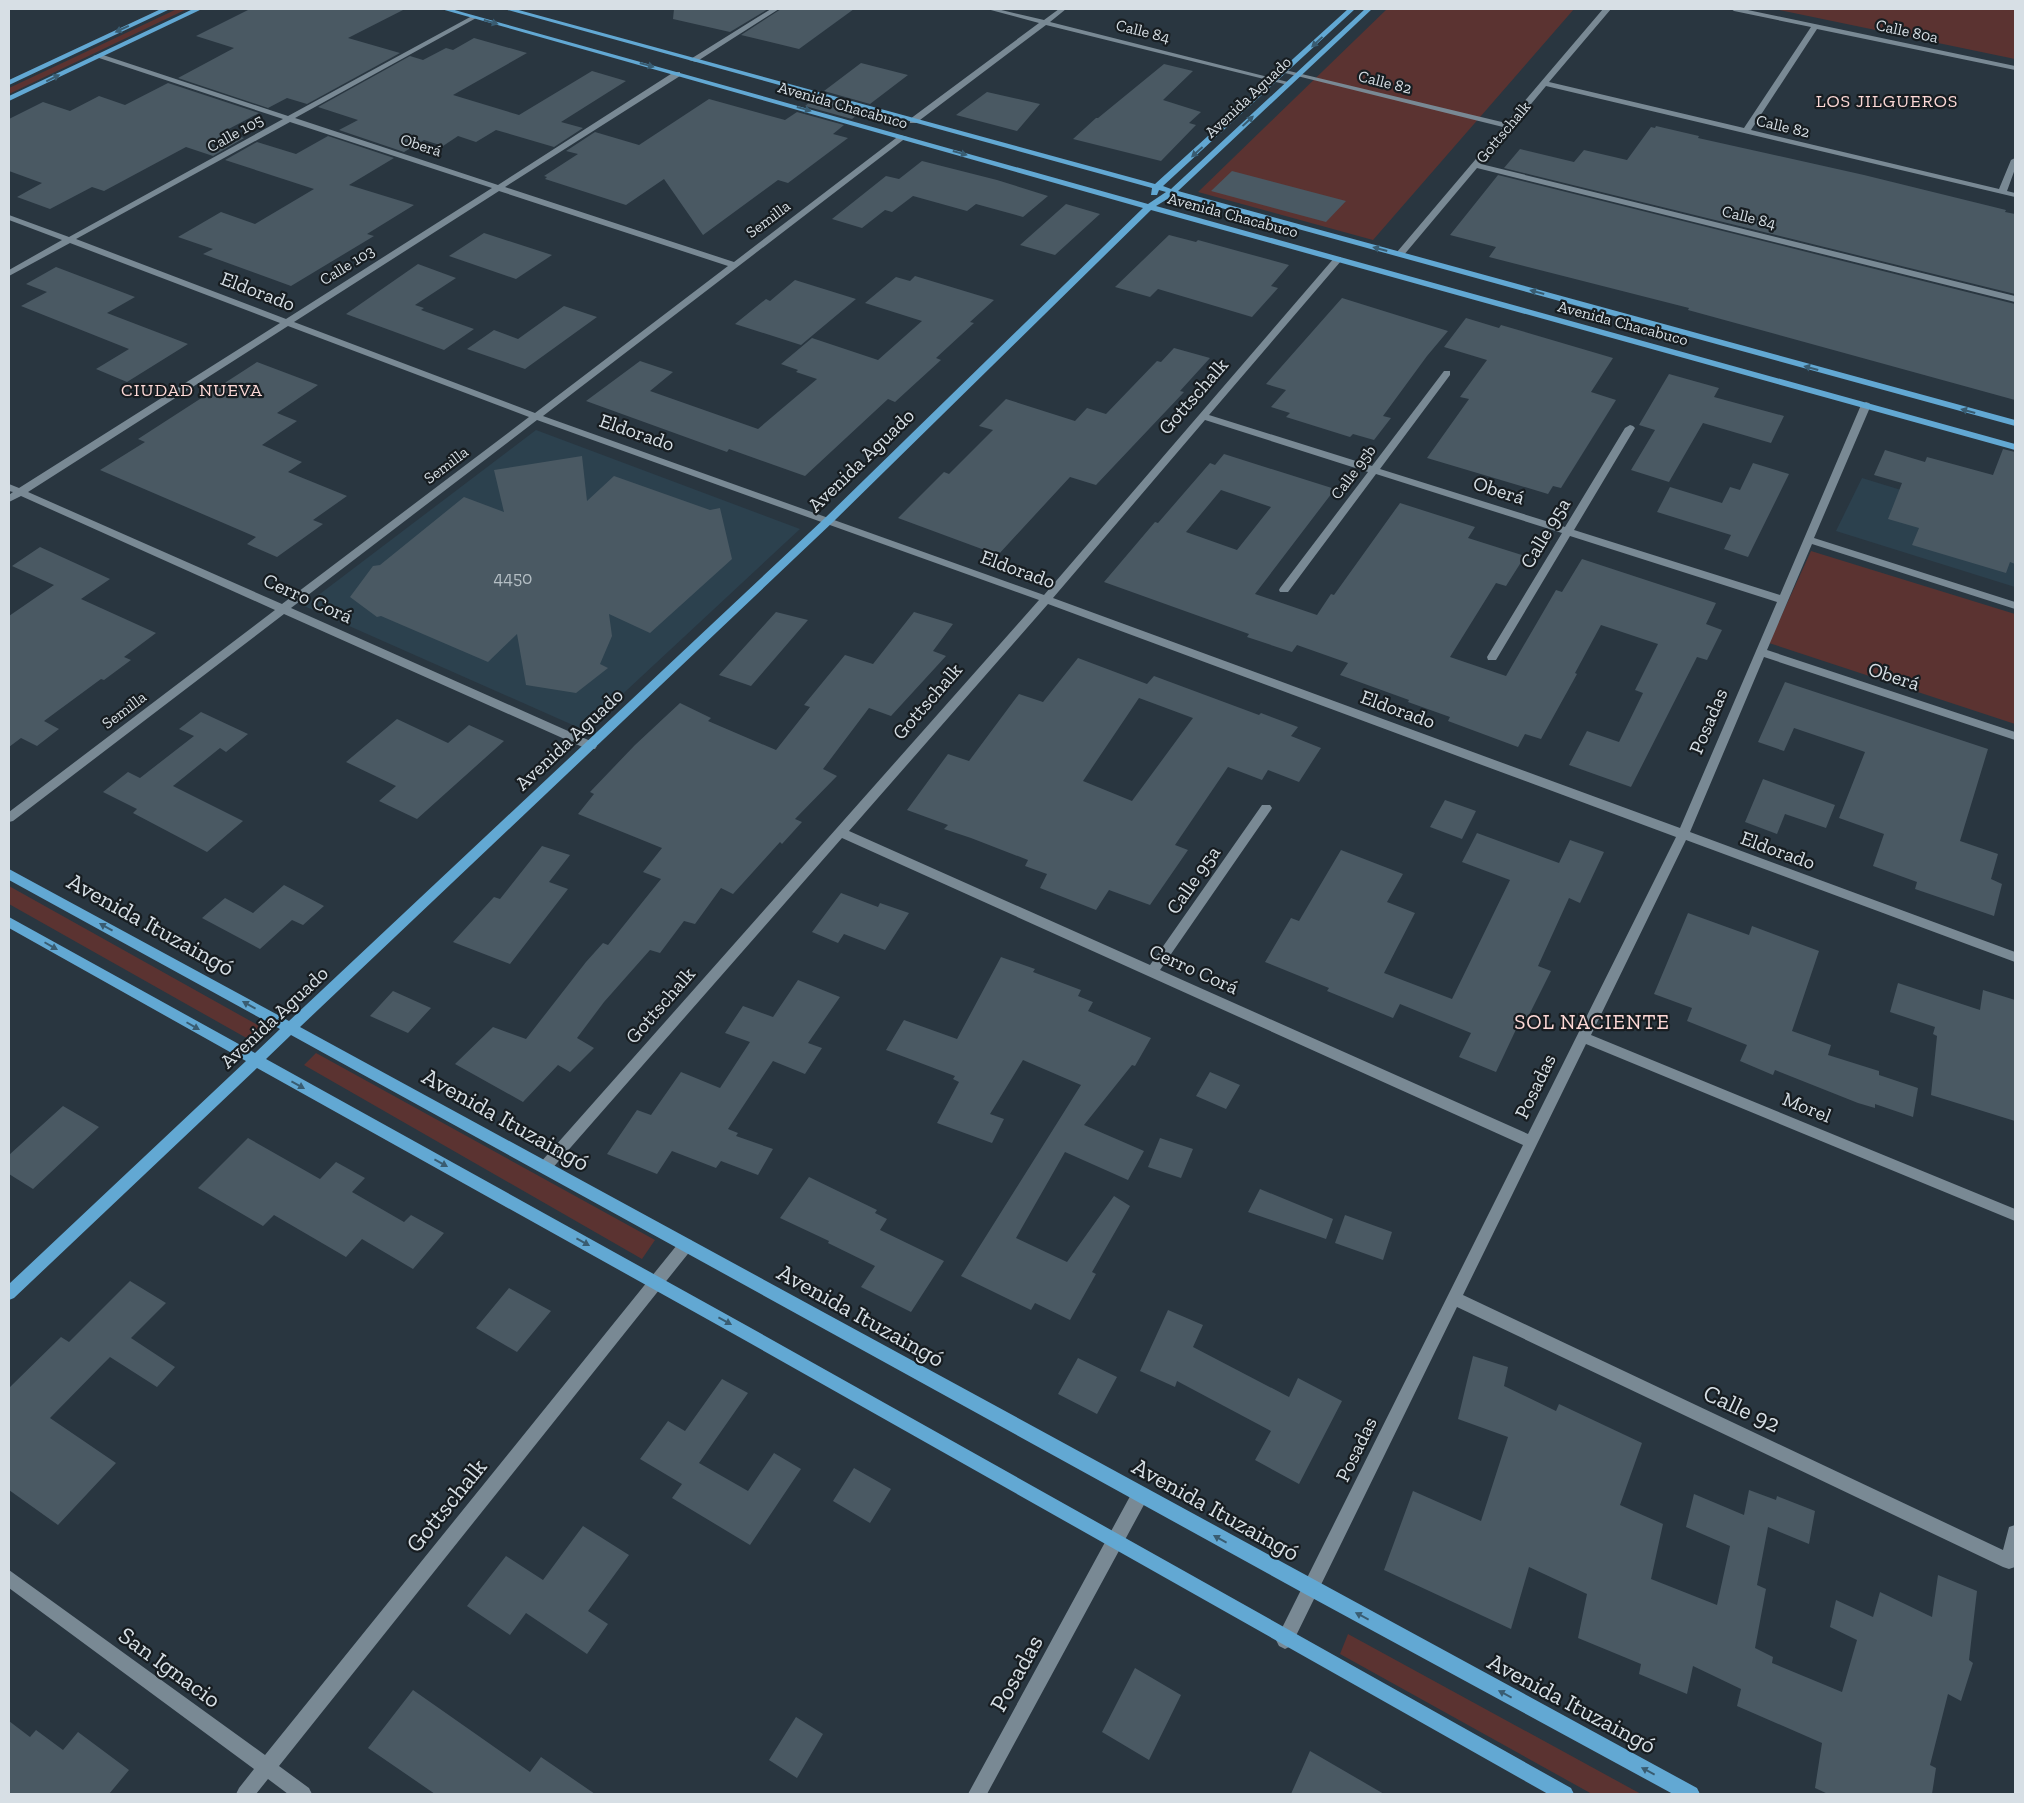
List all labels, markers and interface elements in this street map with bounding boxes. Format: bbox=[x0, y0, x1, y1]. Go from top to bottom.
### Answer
street label: Calle 84 bbox=[1114, 15, 1172, 47]
street label: Calle 80a bbox=[1874, 15, 1940, 47]
one-way arrow bbox=[483, 18, 498, 26]
one-way arrow bbox=[115, 26, 129, 34]
one-way arrow bbox=[1311, 36, 1323, 48]
street label: Avenida Aguado bbox=[1201, 52, 1295, 142]
one-way arrow bbox=[640, 62, 655, 70]
street label: Calle 82 bbox=[1356, 66, 1414, 98]
one-way arrow bbox=[45, 73, 60, 82]
street label: Avenida Chacabuco bbox=[776, 77, 910, 133]
district label: LOS JILGUEROS bbox=[1816, 90, 1958, 112]
street label: Gottschalk bbox=[1472, 97, 1535, 167]
one-way arrow bbox=[796, 106, 811, 114]
street label: Calle 105 bbox=[204, 110, 266, 156]
street label: Calle 82 bbox=[1754, 111, 1812, 141]
one-way arrow bbox=[1241, 115, 1253, 127]
street label: Oberá bbox=[398, 129, 444, 161]
one-way arrow bbox=[1191, 146, 1203, 158]
one-way arrow bbox=[953, 150, 968, 158]
street label: Avenida Chacabuco bbox=[1166, 188, 1300, 242]
street label: Semilla bbox=[742, 196, 794, 242]
street label: Calle 84 bbox=[1720, 201, 1778, 233]
street label: Calle 103 bbox=[316, 241, 378, 289]
one-way arrow bbox=[1372, 245, 1388, 253]
street label: Eldorado bbox=[217, 266, 299, 316]
one-way arrow bbox=[1529, 288, 1544, 296]
street label: Avenida Chacabuco bbox=[1556, 296, 1690, 350]
street label: Gottschalk bbox=[1153, 352, 1233, 439]
one-way arrow bbox=[1804, 363, 1819, 371]
district label: CIUDAD NUEVA bbox=[121, 379, 263, 401]
street label: Avenida Aguado bbox=[803, 403, 919, 517]
one-way arrow bbox=[1961, 407, 1976, 415]
street label: Eldorado bbox=[596, 408, 678, 456]
street label: Calle 95b bbox=[1326, 441, 1380, 503]
street label: Semilla bbox=[420, 442, 472, 488]
street label: Oberá bbox=[1470, 470, 1528, 510]
street label: Calle 95a bbox=[1515, 493, 1575, 572]
street label: Eldorado bbox=[977, 544, 1059, 594]
house number: 4450 bbox=[494, 567, 533, 589]
street label: Cerro Corá bbox=[260, 568, 357, 628]
street label: Oberá bbox=[1865, 656, 1923, 696]
street label: Gottschalk bbox=[887, 657, 967, 744]
street label: Avenida Aguado bbox=[510, 683, 628, 795]
street label: Eldorado bbox=[1357, 684, 1439, 734]
street label: Posadas bbox=[1683, 684, 1733, 758]
street label: Semilla bbox=[98, 687, 150, 733]
street label: Eldorado bbox=[1737, 825, 1819, 875]
street label: Calle 95a bbox=[1161, 841, 1225, 919]
street label: Avenida Ituzaingó bbox=[62, 866, 240, 982]
one-way arrow bbox=[99, 923, 113, 931]
street label: Cerro Corá bbox=[1146, 939, 1243, 999]
one-way arrow bbox=[45, 941, 58, 950]
street label: Avenida Aguado bbox=[215, 961, 333, 1073]
street label: Gottschalk bbox=[620, 961, 700, 1048]
one-way arrow bbox=[242, 1000, 255, 1009]
district label: SOL NACIENTE bbox=[1514, 1009, 1670, 1034]
one-way arrow bbox=[186, 1021, 199, 1030]
street label: Posadas bbox=[1509, 1050, 1561, 1122]
street label: Avenida Ituzaingó bbox=[417, 1061, 595, 1177]
one-way arrow bbox=[291, 1081, 306, 1089]
street label: Morel bbox=[1779, 1086, 1835, 1128]
one-way arrow bbox=[434, 1159, 447, 1168]
one-way arrow bbox=[576, 1238, 590, 1246]
street label: Avenida Ituzaingó bbox=[772, 1257, 950, 1373]
one-way arrow bbox=[718, 1317, 732, 1325]
street label: Calle 92 bbox=[1699, 1378, 1785, 1438]
street label: Posadas bbox=[1330, 1413, 1382, 1485]
street label: Avenida Ituzaingó bbox=[1127, 1451, 1305, 1567]
street label: Gottschalk bbox=[399, 1452, 493, 1558]
one-way arrow bbox=[1212, 1535, 1227, 1543]
one-way arrow bbox=[1356, 1612, 1369, 1621]
street label: San Ignacio bbox=[113, 1620, 227, 1714]
street label: Posadas bbox=[983, 1630, 1049, 1716]
street label: Avenida Ituzaingó bbox=[1483, 1646, 1661, 1760]
one-way arrow bbox=[1498, 1690, 1513, 1698]
one-way arrow bbox=[1641, 1767, 1656, 1775]

